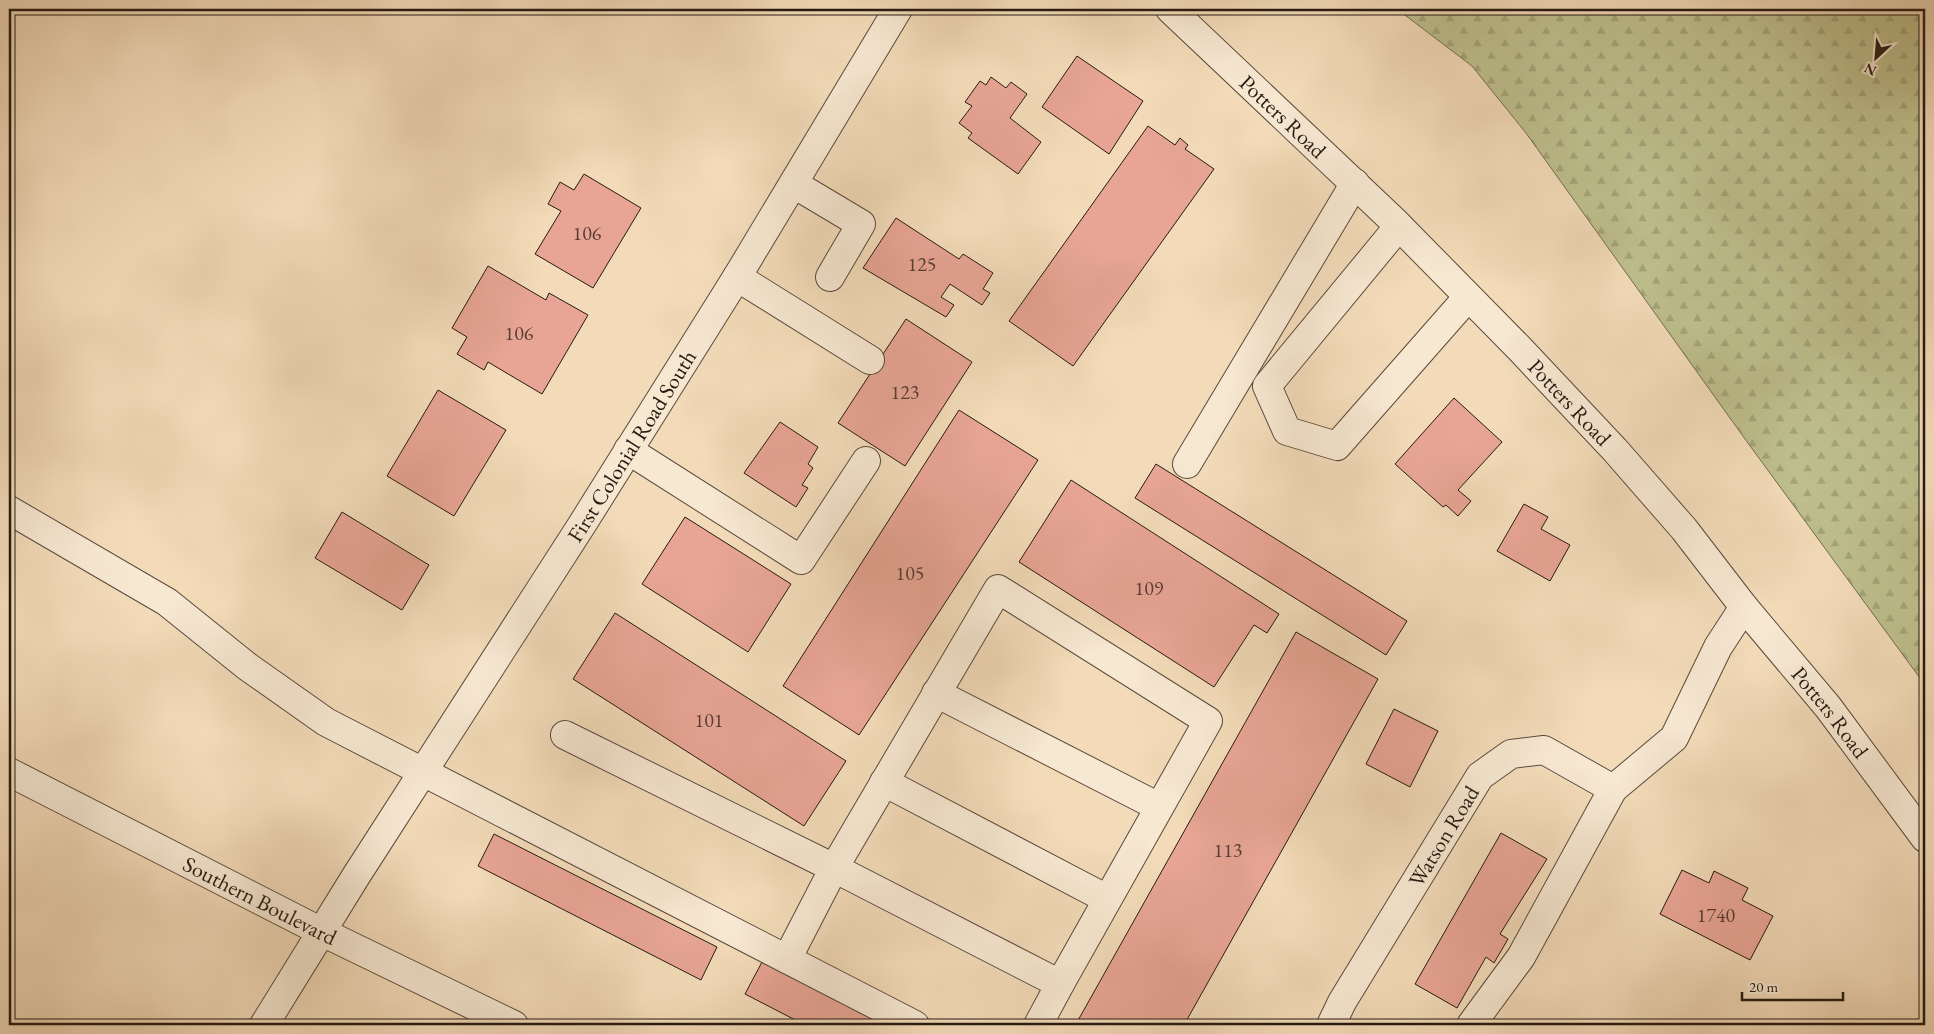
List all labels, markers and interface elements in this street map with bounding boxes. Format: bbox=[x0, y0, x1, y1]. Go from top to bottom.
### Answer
north arrow bbox=[1852, 32, 1902, 82]
text: N bbox=[1861, 59, 1879, 80]
street label: Potters Road bbox=[1233, 69, 1333, 165]
house number: 106 bbox=[573, 220, 602, 246]
house number: 125 bbox=[908, 251, 936, 277]
house number: 106 bbox=[505, 320, 534, 346]
street label: First Colonial Road South bbox=[561, 344, 703, 548]
street label: Potters Road bbox=[1522, 353, 1618, 453]
house number: 123 bbox=[891, 379, 919, 405]
house number: 105 bbox=[896, 560, 924, 586]
house number: 109 bbox=[1135, 575, 1164, 601]
street label: Potters Road bbox=[1785, 660, 1876, 765]
house number: 101 bbox=[695, 707, 723, 733]
street label: Watson Road bbox=[1402, 779, 1486, 892]
house number: 113 bbox=[1214, 837, 1242, 863]
street label: Southern Boulevard bbox=[178, 849, 342, 952]
house number: 1740 bbox=[1697, 902, 1736, 928]
scale bar bbox=[1742, 969, 1843, 1001]
text: 20 m bbox=[1749, 977, 1778, 996]

